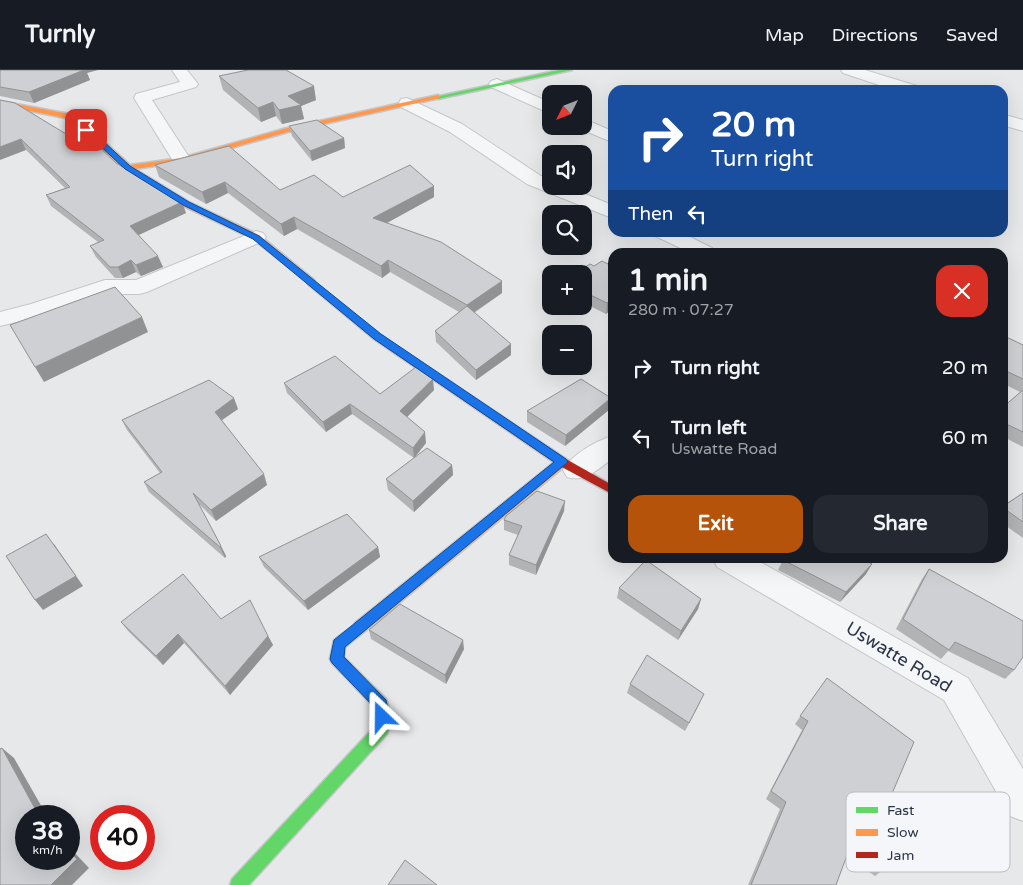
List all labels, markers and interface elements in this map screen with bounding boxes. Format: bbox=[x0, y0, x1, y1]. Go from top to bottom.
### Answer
text: Turnly bbox=[25, 20, 95, 49]
text: Map bbox=[765, 24, 804, 46]
text: Directions bbox=[832, 24, 918, 46]
text: Saved bbox=[946, 24, 998, 46]
north arrow bbox=[542, 85, 592, 135]
map controls bbox=[542, 85, 592, 375]
text: 20 m bbox=[711, 104, 796, 146]
icon: right bbox=[628, 105, 693, 170]
pin bbox=[65, 109, 107, 151]
icon: arrive bbox=[72, 116, 100, 144]
button: sound bbox=[542, 145, 592, 195]
text: Turn right bbox=[711, 146, 813, 172]
icon: left bbox=[683, 200, 711, 228]
text: Then bbox=[628, 203, 673, 225]
button: search bbox=[542, 205, 592, 255]
text: 1 min bbox=[628, 262, 708, 299]
button: + bbox=[542, 265, 592, 315]
button: close bbox=[936, 265, 988, 317]
text: 280 m · 07:27 bbox=[628, 300, 734, 320]
button: − bbox=[542, 325, 592, 375]
icon: right bbox=[628, 354, 656, 382]
text: Turn right bbox=[671, 357, 759, 379]
text: 20 m bbox=[942, 357, 988, 379]
text: Turn left bbox=[671, 417, 747, 439]
icon: left bbox=[628, 424, 656, 452]
text: 60 m bbox=[942, 427, 988, 449]
text: Uswatte Road bbox=[671, 439, 777, 459]
button: Exit bbox=[628, 495, 803, 553]
button: Share bbox=[813, 495, 988, 553]
street label: Uswatte Road bbox=[842, 617, 956, 697]
position arrow bbox=[355, 690, 407, 742]
legend bbox=[846, 792, 1010, 872]
text: Fast bbox=[887, 802, 915, 819]
speed limit sign: 40 bbox=[90, 805, 155, 870]
text: 38 bbox=[32, 816, 63, 846]
text: Slow bbox=[887, 824, 919, 841]
text: km/h bbox=[32, 843, 63, 857]
text: Jam bbox=[887, 847, 914, 864]

